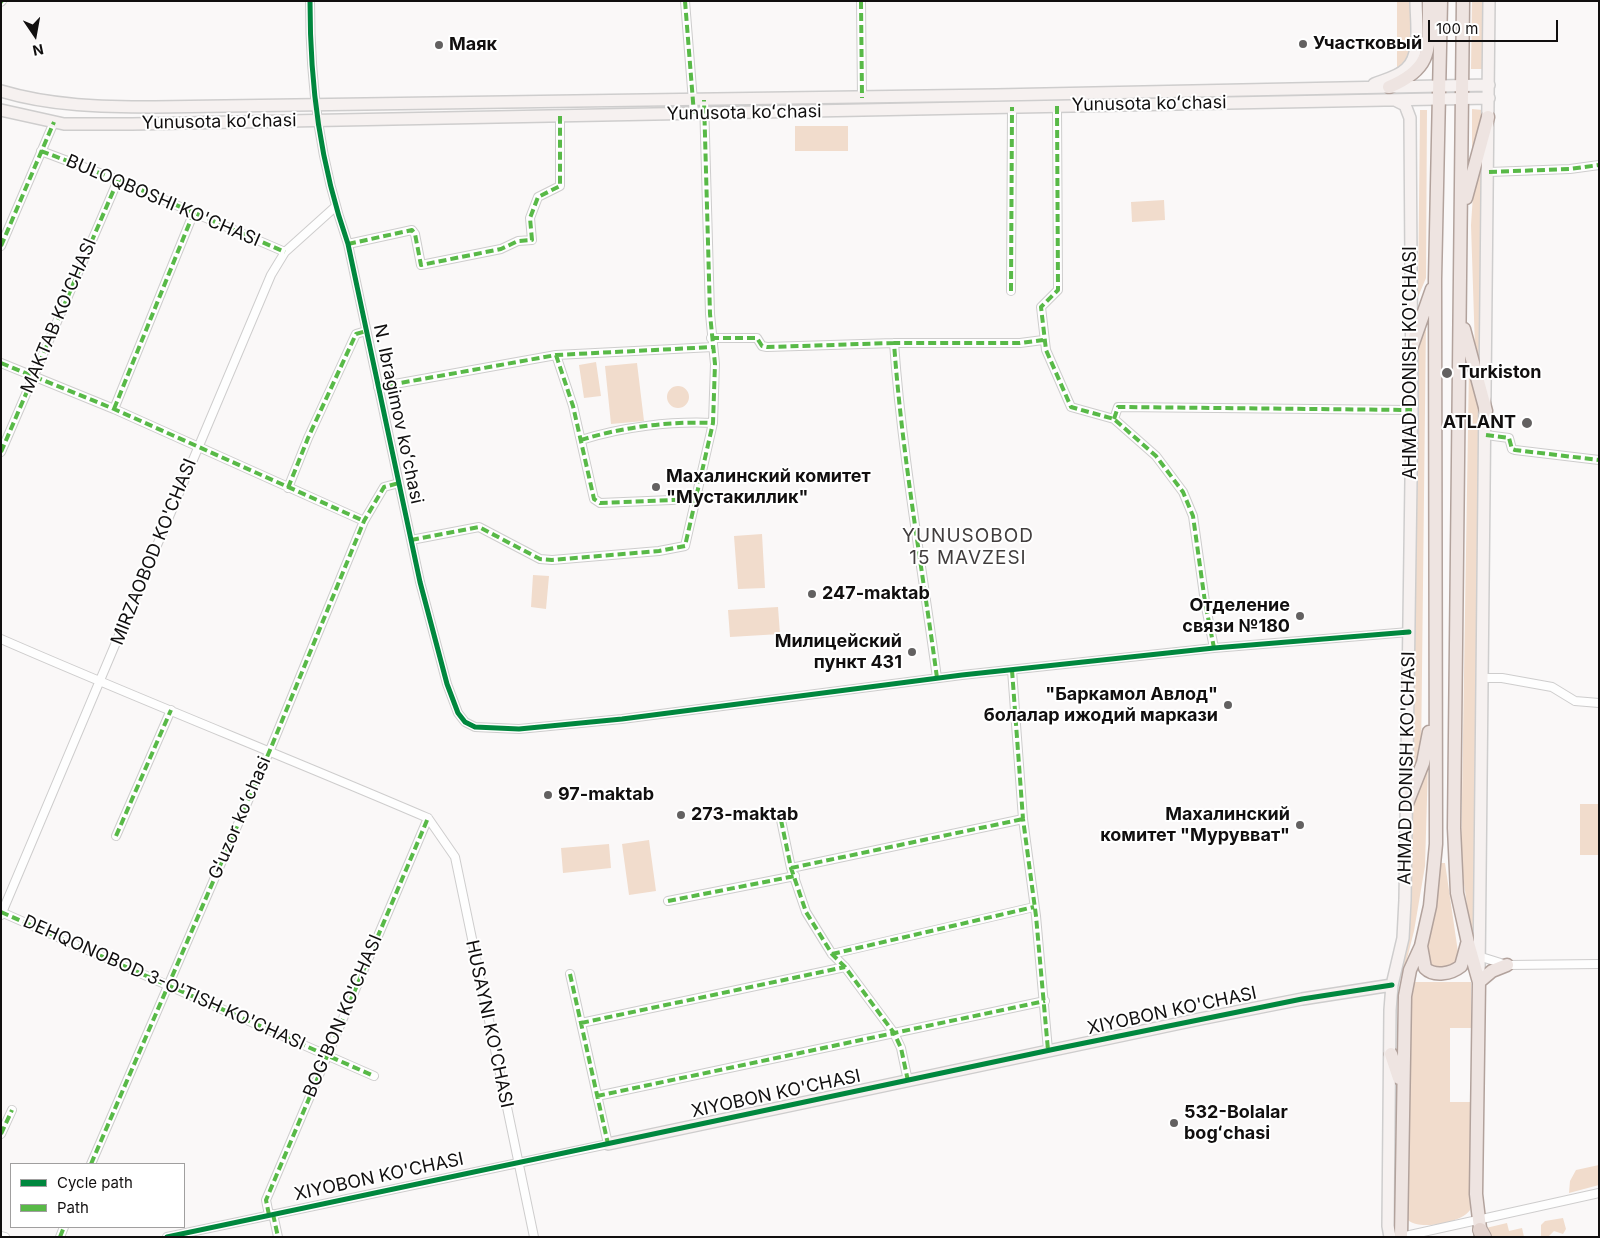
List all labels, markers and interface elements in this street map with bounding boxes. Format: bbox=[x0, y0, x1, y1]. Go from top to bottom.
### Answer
north arrow bbox=[10, 10, 60, 60]
scale bar bbox=[1430, 10, 1560, 42]
text: 100 m bbox=[1436, 19, 1478, 38]
place label: Участковый bbox=[1313, 33, 1422, 55]
place label: Маяк bbox=[449, 34, 497, 56]
marker: Участковый bbox=[1297, 38, 1309, 50]
marker: Маяк bbox=[433, 39, 445, 51]
text: N bbox=[31, 41, 45, 60]
street label: Yunusota koʻchasi bbox=[1071, 92, 1227, 116]
street label: Yunusota koʻchasi bbox=[666, 101, 822, 125]
street label: Yunusota koʻchasi bbox=[141, 110, 297, 134]
street label: BULOQBOSHI KO'CHASI bbox=[63, 150, 263, 252]
street label: MAKTAB KO'CHASI bbox=[17, 235, 101, 397]
street label: AHMAD DONISH KO'CHASI bbox=[1400, 246, 1422, 480]
street label: N. Ibragimov koʻchasi bbox=[368, 322, 428, 506]
place label: Turkiston bbox=[1458, 362, 1542, 384]
marker: Turkiston bbox=[1440, 366, 1454, 380]
place label: ATLANT bbox=[1443, 412, 1516, 434]
marker: ATLANT bbox=[1520, 416, 1534, 430]
street label: MIRZAOBOD KO'CHASI bbox=[107, 456, 201, 648]
place label: Махалинский комитет "Мустакиллик" bbox=[666, 466, 871, 508]
marker: Махалинский комитет "Мустакиллик" bbox=[650, 481, 662, 493]
district label: YUNUSOBOD 15 MAVZESI bbox=[901, 525, 1035, 569]
place label: 247-maktab bbox=[822, 583, 930, 605]
marker: 247-maktab bbox=[806, 588, 818, 600]
place label: Отделение связи №180 bbox=[1182, 595, 1290, 638]
marker: Отделение связи №180 bbox=[1294, 610, 1306, 622]
place label: Милицейский пункт 431 bbox=[775, 631, 902, 674]
marker: Милицейский пункт 431 bbox=[906, 646, 918, 658]
street label: AHMAD DONISH KO'CHASI bbox=[1394, 651, 1420, 885]
place label: "Баркамол Авлод" болалар ижодий маркази bbox=[984, 684, 1218, 726]
marker: "Баркамол Авлод" болалар ижодий маркази bbox=[1222, 699, 1234, 711]
street label: Gʻuzor koʻchasi bbox=[204, 753, 276, 883]
place label: 97-maktab bbox=[558, 784, 654, 806]
marker: 97-maktab bbox=[542, 789, 554, 801]
place label: 273-maktab bbox=[691, 804, 798, 826]
place label: Махалинский комитет "Мурувват" bbox=[1100, 804, 1290, 846]
marker: 273-maktab bbox=[675, 809, 687, 821]
marker: Махалинский комитет "Мурувват" bbox=[1294, 819, 1306, 831]
street label: DEHQONOBOD 3-O'TISH KO'CHASI bbox=[20, 911, 308, 1055]
street label: BOG'BON KO'CHASI bbox=[299, 931, 387, 1101]
street label: HUSAYNI KO'CHASI bbox=[461, 938, 517, 1110]
street label: XIYOBON KO'CHASI bbox=[1085, 982, 1259, 1040]
street label: XIYOBON KO'CHASI bbox=[689, 1065, 863, 1123]
place label: 532-Bolalar bogʻchasi bbox=[1184, 1102, 1288, 1144]
marker: 532-Bolalar bogʻchasi bbox=[1168, 1117, 1180, 1129]
street label: XIYOBON KO'CHASI bbox=[292, 1148, 466, 1206]
legend bbox=[10, 1163, 185, 1228]
text: Cycle path bbox=[57, 1173, 133, 1192]
text: Path bbox=[57, 1198, 89, 1217]

